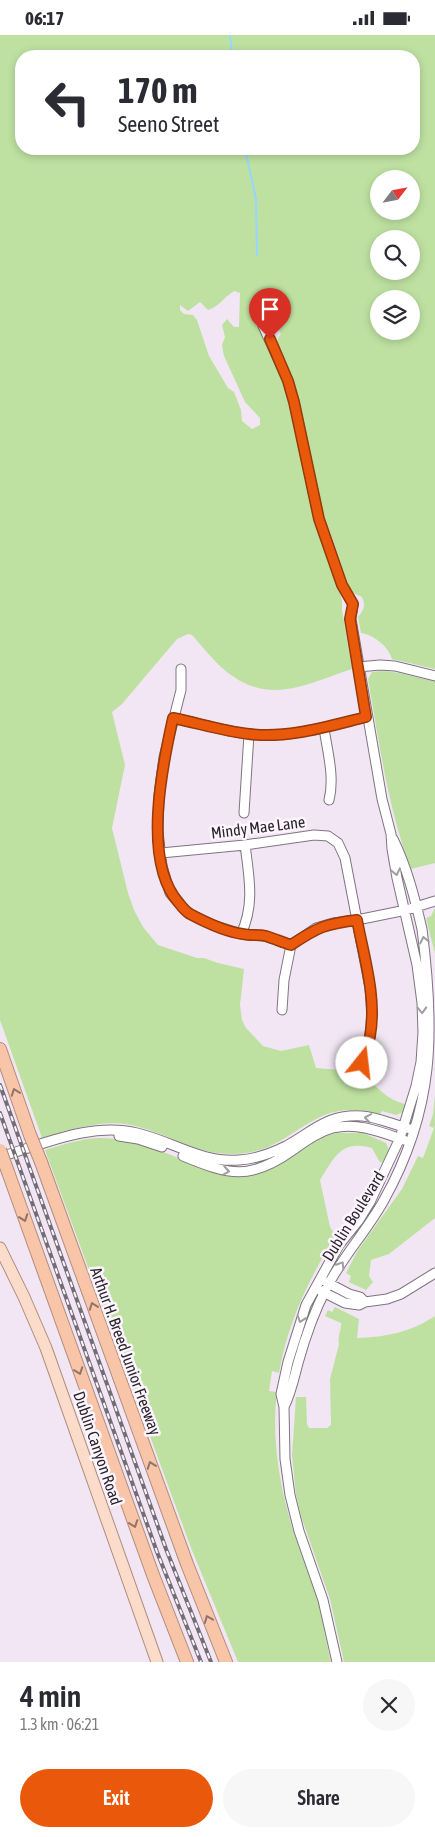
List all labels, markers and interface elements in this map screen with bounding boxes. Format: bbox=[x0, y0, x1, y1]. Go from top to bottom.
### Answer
text: 06:17 bbox=[25, 7, 64, 29]
icon: left bbox=[35, 70, 100, 135]
text: 170 m bbox=[118, 70, 197, 110]
text: Seeno Street bbox=[118, 111, 219, 137]
north arrow bbox=[370, 170, 420, 220]
map controls bbox=[370, 170, 420, 340]
button: search bbox=[370, 230, 420, 280]
pin bbox=[249, 288, 291, 339]
button: layers bbox=[370, 290, 420, 340]
icon: arrive bbox=[256, 295, 284, 323]
street label: Mindy Mae Lane bbox=[210, 812, 306, 843]
one-way arrow bbox=[391, 868, 401, 877]
one-way arrow bbox=[419, 935, 430, 944]
one-way arrow bbox=[417, 1006, 428, 1014]
position arrow bbox=[335, 1036, 387, 1088]
one-way arrow bbox=[11, 1088, 21, 1097]
one-way arrow bbox=[364, 1113, 372, 1123]
one-way arrow bbox=[222, 1165, 231, 1175]
street label: Dublin Boulevard bbox=[318, 1168, 388, 1264]
one-way arrow bbox=[18, 1213, 28, 1222]
one-way arrow bbox=[335, 1261, 344, 1270]
street label: Arthur H. Breed Junior Freeway bbox=[86, 1265, 165, 1438]
one-way arrow bbox=[89, 1302, 99, 1311]
one-way arrow bbox=[297, 1314, 307, 1322]
one-way arrow bbox=[73, 1366, 83, 1375]
street label: Dublin Canyon Road bbox=[69, 1389, 126, 1508]
one-way arrow bbox=[147, 1461, 157, 1470]
one-way arrow bbox=[128, 1519, 138, 1528]
one-way arrow bbox=[204, 1615, 214, 1624]
text: 4 min bbox=[20, 1679, 81, 1713]
button: close bbox=[363, 1679, 415, 1731]
text: 1.3 km · 06:21 bbox=[20, 1715, 99, 1733]
button: Exit bbox=[20, 1769, 213, 1827]
button: Share bbox=[223, 1769, 415, 1827]

